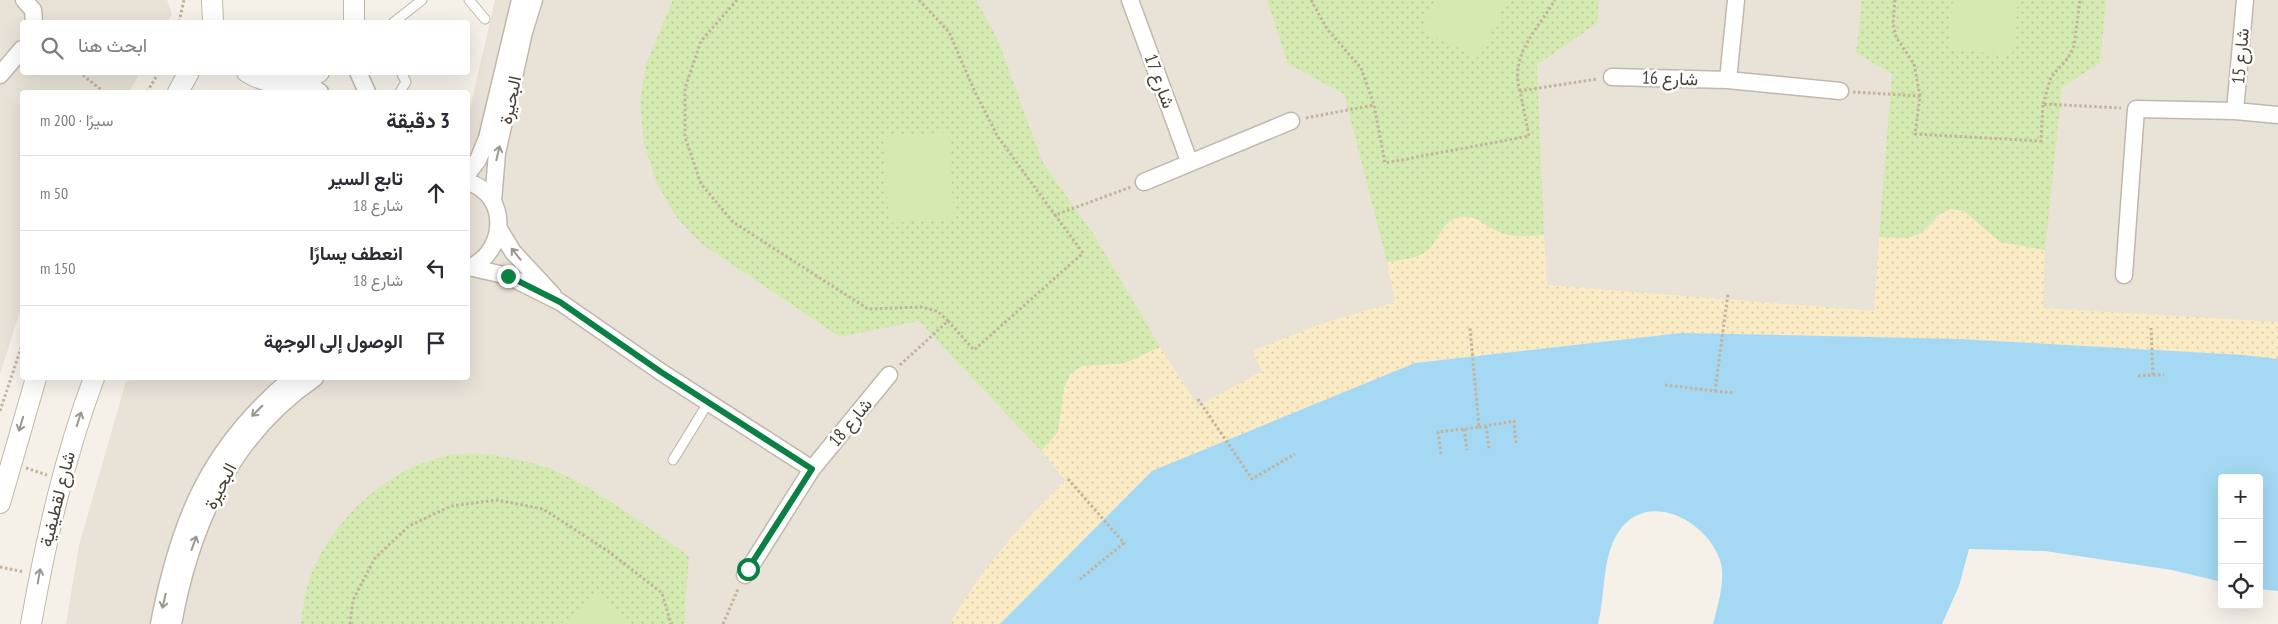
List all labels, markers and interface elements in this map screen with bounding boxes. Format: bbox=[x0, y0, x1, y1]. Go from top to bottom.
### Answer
search box bbox=[20, 20, 470, 75]
street label: شارع 15 bbox=[2226, 27, 2255, 85]
text: ابحث هنا bbox=[78, 33, 147, 57]
icon: search bbox=[38, 34, 66, 62]
street label: شارع 17 bbox=[1139, 51, 1180, 112]
street label: شارع 16 bbox=[1641, 66, 1699, 91]
street label: البحيرة bbox=[494, 74, 526, 126]
text: 3 دقيقة bbox=[386, 107, 450, 134]
text: سيرًا · 200 m bbox=[40, 110, 113, 130]
one-way arrow bbox=[494, 145, 503, 161]
text: تابع السير bbox=[328, 166, 403, 190]
icon: ahead bbox=[422, 179, 450, 207]
text: 50 m bbox=[40, 183, 68, 203]
text: شارع 18 bbox=[353, 195, 403, 215]
text: انعطف يسارًا bbox=[309, 241, 403, 265]
one-way arrow bbox=[510, 248, 521, 261]
icon: left bbox=[422, 254, 450, 282]
text: 150 m bbox=[40, 258, 75, 278]
route end bbox=[497, 265, 520, 288]
text: شارع 18 bbox=[353, 270, 403, 290]
text: الوصول إلى الوجهة bbox=[264, 329, 403, 353]
icon: arrive bbox=[422, 329, 450, 357]
street label: شارع 18 bbox=[823, 393, 878, 452]
one-way arrow bbox=[251, 404, 263, 417]
one-way arrow bbox=[75, 411, 85, 427]
one-way arrow bbox=[16, 416, 26, 432]
street label: شارع لقطيفية bbox=[34, 449, 81, 549]
street label: البحيرة bbox=[199, 459, 241, 513]
map controls bbox=[2218, 474, 2263, 609]
button: + bbox=[2218, 474, 2263, 519]
button: − bbox=[2218, 519, 2263, 564]
one-way arrow bbox=[190, 536, 199, 551]
route start bbox=[737, 558, 760, 581]
button: locate bbox=[2218, 564, 2263, 609]
one-way arrow bbox=[35, 568, 45, 584]
one-way arrow bbox=[159, 592, 168, 608]

